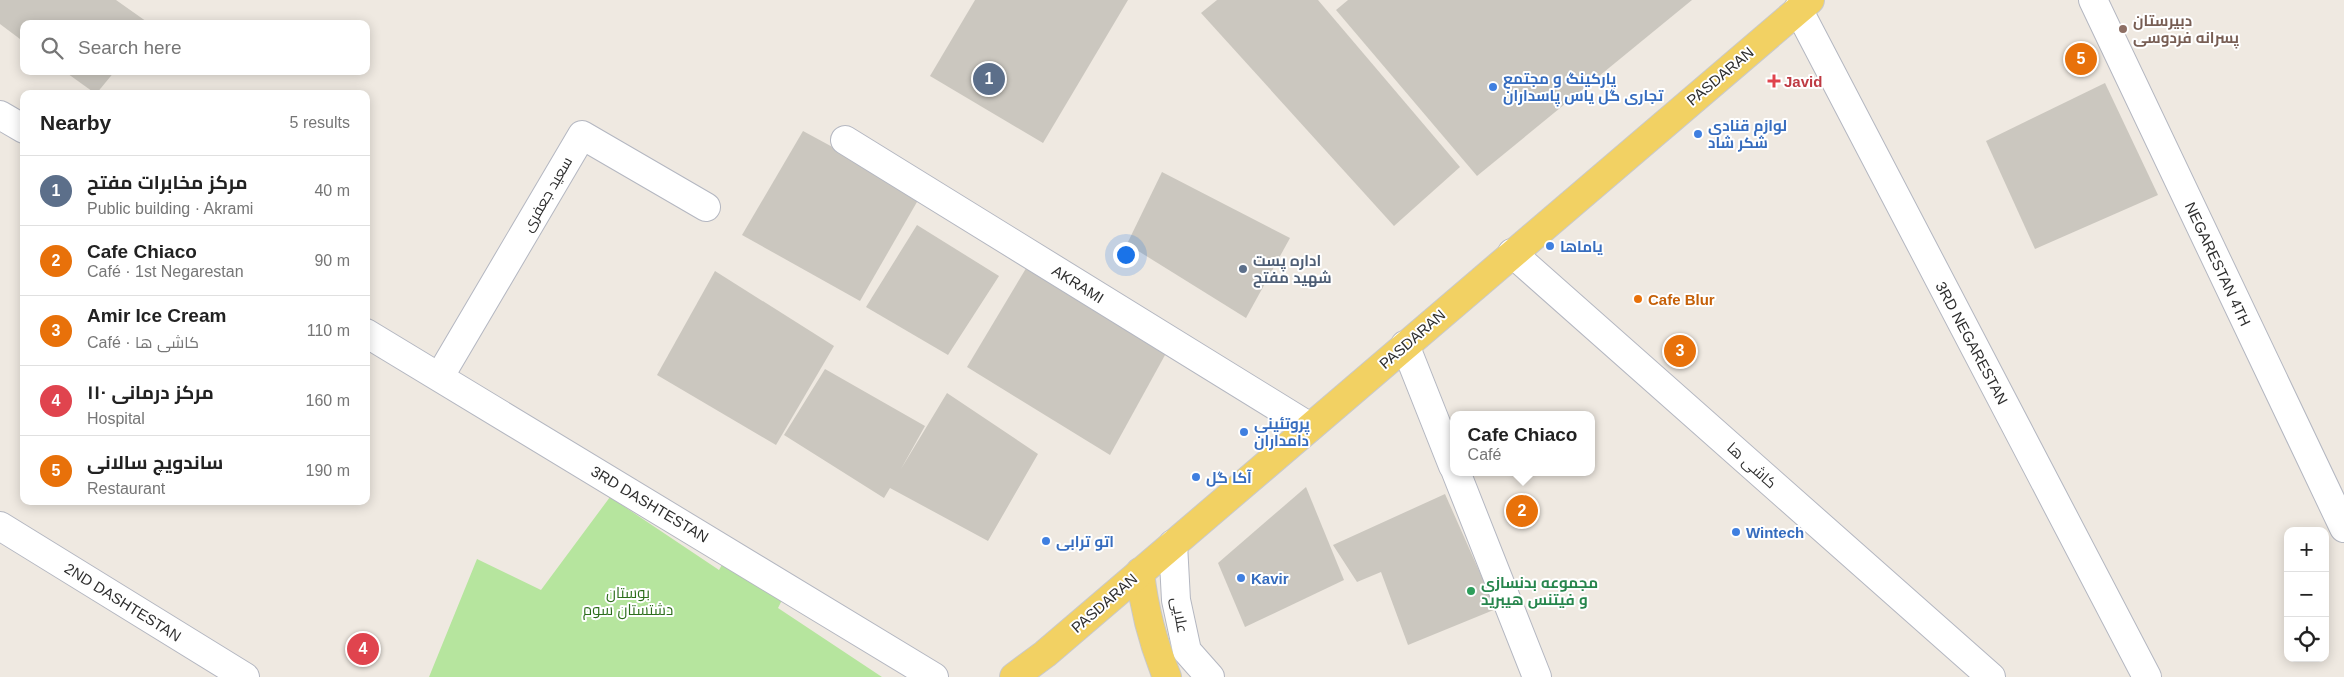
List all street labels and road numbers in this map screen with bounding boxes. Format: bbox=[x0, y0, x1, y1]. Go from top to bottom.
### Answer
street label: PASDARAN bbox=[1683, 43, 1757, 109]
street label: سعید جعفری bbox=[519, 153, 577, 236]
street label: NEGARESTAN 4TH bbox=[2182, 199, 2254, 329]
street label: AKRAMI bbox=[1049, 262, 1107, 306]
street label: 3RD NEGARESTAN bbox=[1932, 279, 2012, 407]
street label: PASDARAN bbox=[1376, 306, 1448, 372]
street label: کاشی ها bbox=[1723, 439, 1780, 493]
street label: 3RD DASHTESTAN bbox=[588, 462, 712, 546]
street label: 2ND DASHTESTAN bbox=[62, 559, 184, 645]
street label: PASDARAN bbox=[1068, 570, 1140, 636]
street label: علایی bbox=[1166, 596, 1192, 635]

